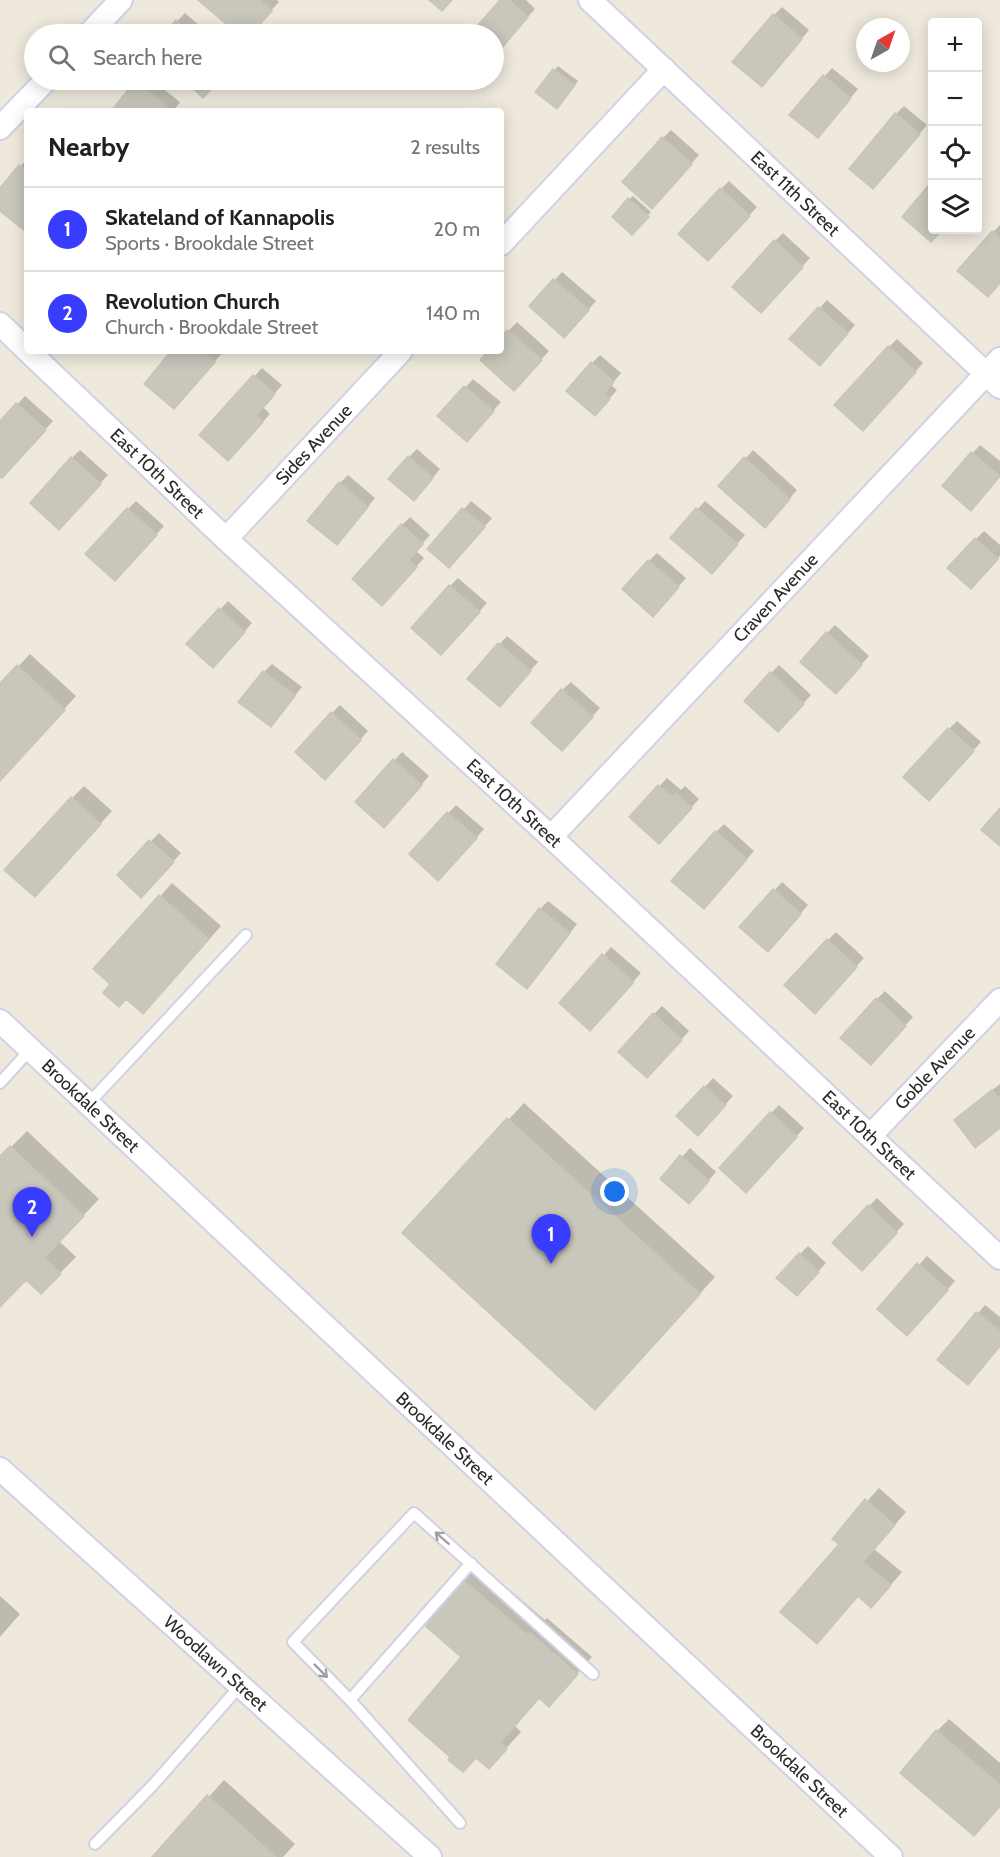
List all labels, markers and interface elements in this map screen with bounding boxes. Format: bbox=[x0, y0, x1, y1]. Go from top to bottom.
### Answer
north arrow bbox=[856, 18, 910, 72]
map controls bbox=[928, 18, 982, 234]
button: + bbox=[928, 18, 982, 72]
search box bbox=[24, 24, 504, 90]
icon: search bbox=[45, 41, 78, 74]
text: Search here bbox=[93, 44, 202, 71]
button: − bbox=[928, 72, 982, 126]
button: locate bbox=[928, 126, 982, 180]
text: Nearby bbox=[48, 131, 129, 163]
text: 2 results bbox=[410, 135, 480, 159]
street label: East 11th Street bbox=[746, 146, 844, 241]
button: layers bbox=[928, 180, 982, 234]
text: Skateland of Kannapolis bbox=[105, 204, 334, 231]
text: 1 bbox=[64, 217, 71, 241]
text: 20 m bbox=[434, 217, 480, 241]
text: Sports · Brookdale Street bbox=[105, 231, 314, 255]
text: Revolution Church bbox=[105, 288, 280, 315]
text: 2 bbox=[62, 301, 73, 325]
text: 140 m bbox=[426, 301, 480, 325]
text: Church · Brookdale Street bbox=[105, 315, 318, 339]
street label: Sides Avenue bbox=[271, 400, 357, 489]
street label: East 10th Street bbox=[106, 424, 208, 523]
street label: Craven Avenue bbox=[729, 549, 823, 647]
street label: East 10th Street bbox=[462, 754, 566, 852]
street label: Goble Avenue bbox=[890, 1022, 980, 1114]
street label: Brookdale Street bbox=[37, 1055, 144, 1157]
street label: East 10th Street bbox=[817, 1086, 921, 1185]
your location bbox=[600, 1177, 629, 1206]
pin: 2 bbox=[12, 1188, 51, 1237]
pin: 1 bbox=[532, 1214, 570, 1264]
street label: Brookdale Street bbox=[391, 1387, 498, 1490]
one-way arrow bbox=[435, 1531, 450, 1545]
street label: Woodlawn Street bbox=[159, 1611, 272, 1716]
one-way arrow bbox=[314, 1663, 329, 1678]
street label: Brookdale Street bbox=[746, 1720, 853, 1822]

